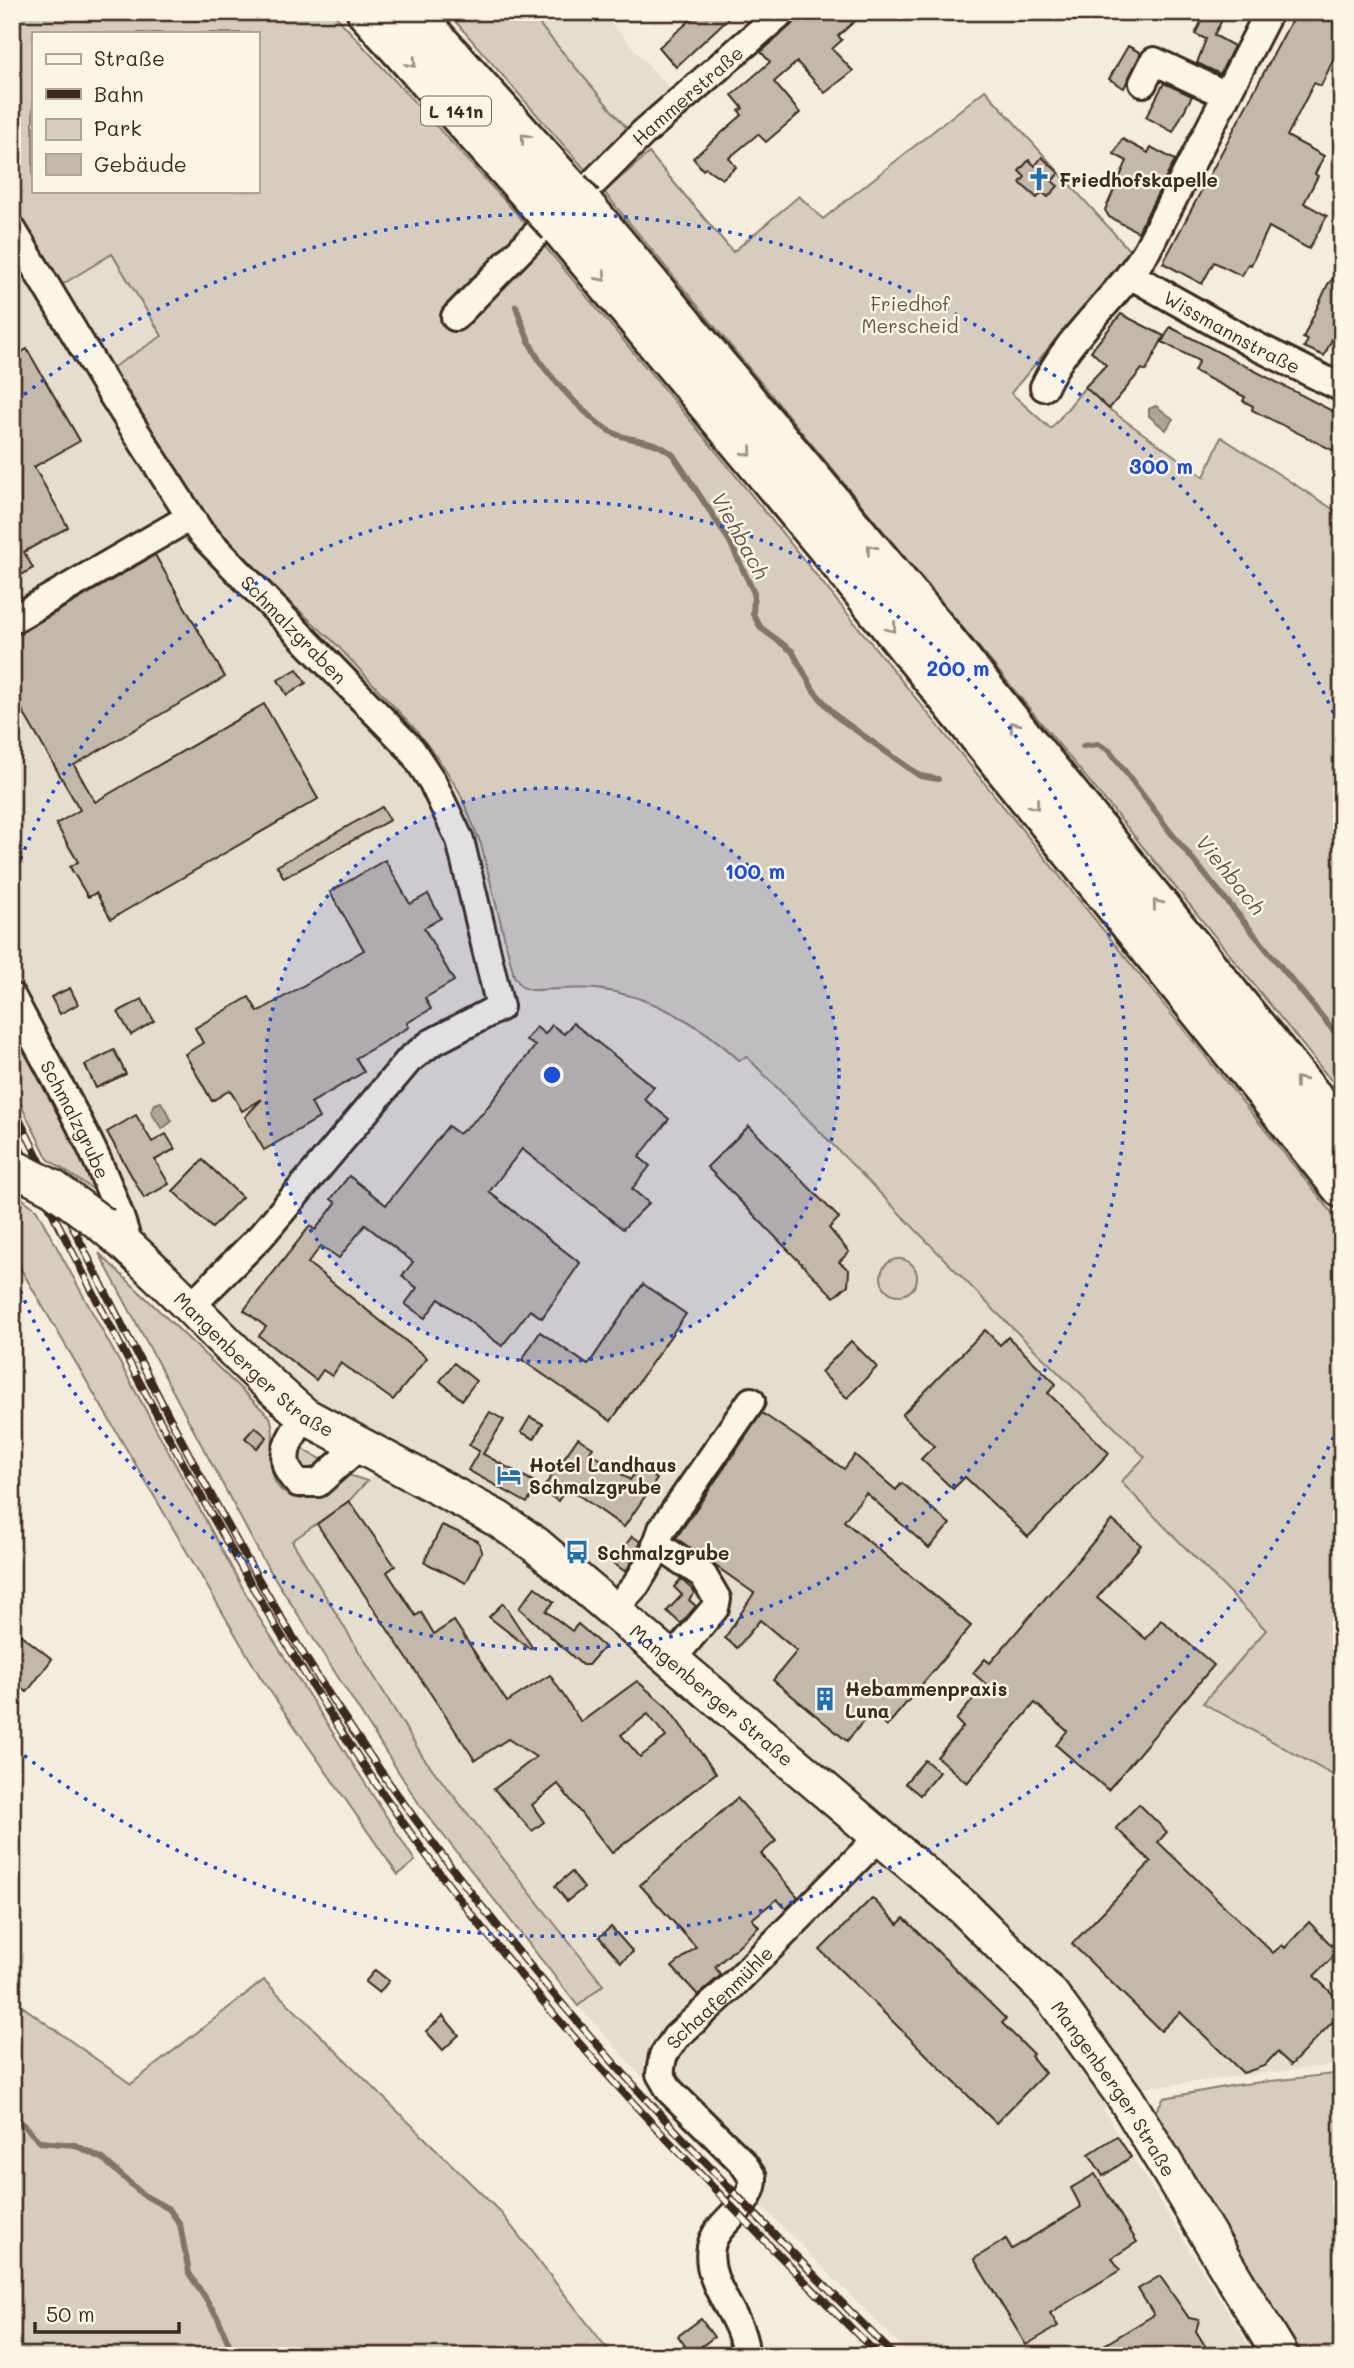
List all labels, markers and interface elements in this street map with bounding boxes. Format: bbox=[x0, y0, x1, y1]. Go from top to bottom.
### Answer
legend bbox=[32, 32, 259, 192]
street label: Hammerstraße bbox=[626, 40, 748, 150]
text: Straße bbox=[94, 44, 165, 71]
one-way arrow bbox=[404, 55, 417, 68]
text: Bahn bbox=[94, 80, 144, 107]
road number: L 141n bbox=[421, 96, 491, 126]
text: Park bbox=[94, 114, 142, 141]
one-way arrow bbox=[521, 133, 533, 146]
text: Gebäude bbox=[94, 150, 187, 177]
church icon: Friedhofskapelle bbox=[1025, 165, 1053, 193]
place label: Friedhofskapelle bbox=[1059, 167, 1218, 192]
one-way arrow bbox=[594, 269, 606, 282]
street label: Wissmannstraße bbox=[1160, 284, 1305, 378]
park label: Friedhof Merscheid bbox=[861, 291, 959, 338]
one-way arrow bbox=[740, 444, 753, 456]
text: 300 m bbox=[1129, 452, 1193, 479]
water label: Viehbach bbox=[706, 486, 776, 584]
one-way arrow bbox=[867, 545, 880, 557]
street label: Schmalzgraben bbox=[236, 570, 353, 689]
one-way arrow bbox=[884, 620, 897, 632]
text: 200 m bbox=[927, 654, 989, 681]
one-way arrow bbox=[1010, 722, 1023, 734]
one-way arrow bbox=[1027, 797, 1040, 809]
water label: Viehbach bbox=[1190, 828, 1272, 920]
text: 100 m bbox=[725, 857, 785, 884]
one-way arrow bbox=[1153, 899, 1165, 912]
street label: Schmalzgrube bbox=[35, 1055, 116, 1182]
centre of rings bbox=[540, 1063, 564, 1087]
one-way arrow bbox=[1295, 1077, 1307, 1090]
street label: Mangenberger Straße bbox=[169, 1286, 339, 1442]
place label: Hotel Landhaus Schmalzgrube bbox=[529, 1452, 676, 1499]
hotel icon: Hotel Landhaus Schmalzgrube bbox=[495, 1461, 523, 1489]
bus stop icon: Schmalzgrube bbox=[563, 1538, 591, 1566]
place label: Schmalzgrube bbox=[597, 1540, 729, 1565]
street label: Mangenberger Straße bbox=[625, 1618, 799, 1771]
place label: Hebammenpraxis Luna bbox=[845, 1676, 1007, 1723]
building icon: Hebammenpraxis Luna bbox=[811, 1685, 839, 1713]
street label: Schaafenmühle bbox=[660, 1940, 778, 2053]
street label: Mangenberger Straße bbox=[1046, 1995, 1182, 2181]
scale bar bbox=[35, 2291, 178, 2335]
text: 50 m bbox=[46, 2300, 95, 2327]

